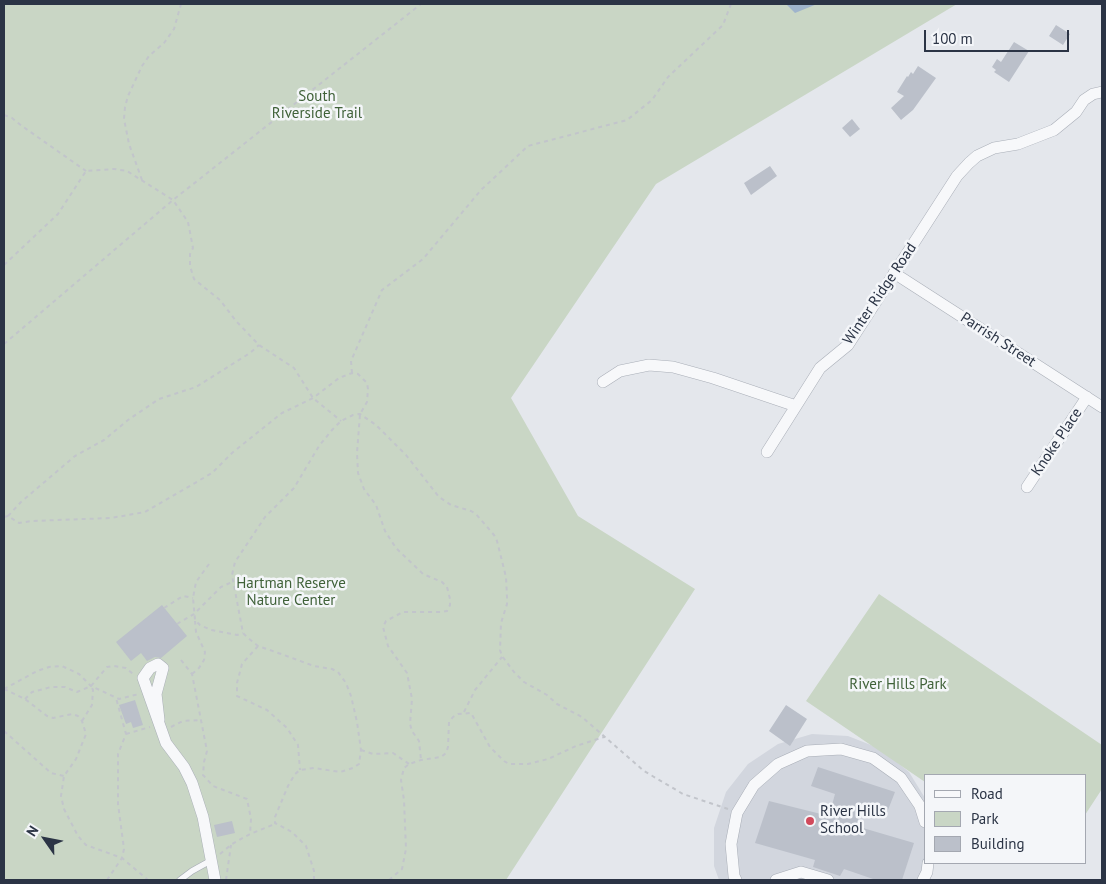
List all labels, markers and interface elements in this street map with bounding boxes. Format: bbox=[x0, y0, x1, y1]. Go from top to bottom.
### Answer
scale bar bbox=[926, 20, 1071, 52]
text: 100 m bbox=[932, 29, 973, 48]
park label: South Riverside Trail bbox=[272, 88, 362, 123]
street label: Winter Ridge Road bbox=[839, 240, 921, 348]
street label: Parrish Street bbox=[957, 309, 1039, 371]
street label: Knoke Place bbox=[1028, 405, 1086, 479]
park label: Hartman Reserve Nature Center bbox=[236, 575, 346, 610]
park label: River Hills Park bbox=[849, 676, 947, 694]
legend bbox=[924, 774, 1086, 864]
text: Road bbox=[971, 784, 1003, 803]
place label: River Hills School bbox=[820, 803, 886, 838]
text: Park bbox=[971, 809, 999, 828]
north arrow bbox=[20, 814, 70, 864]
marker: River Hills School bbox=[804, 815, 816, 827]
text: N bbox=[22, 822, 42, 840]
text: Building bbox=[971, 834, 1025, 853]

